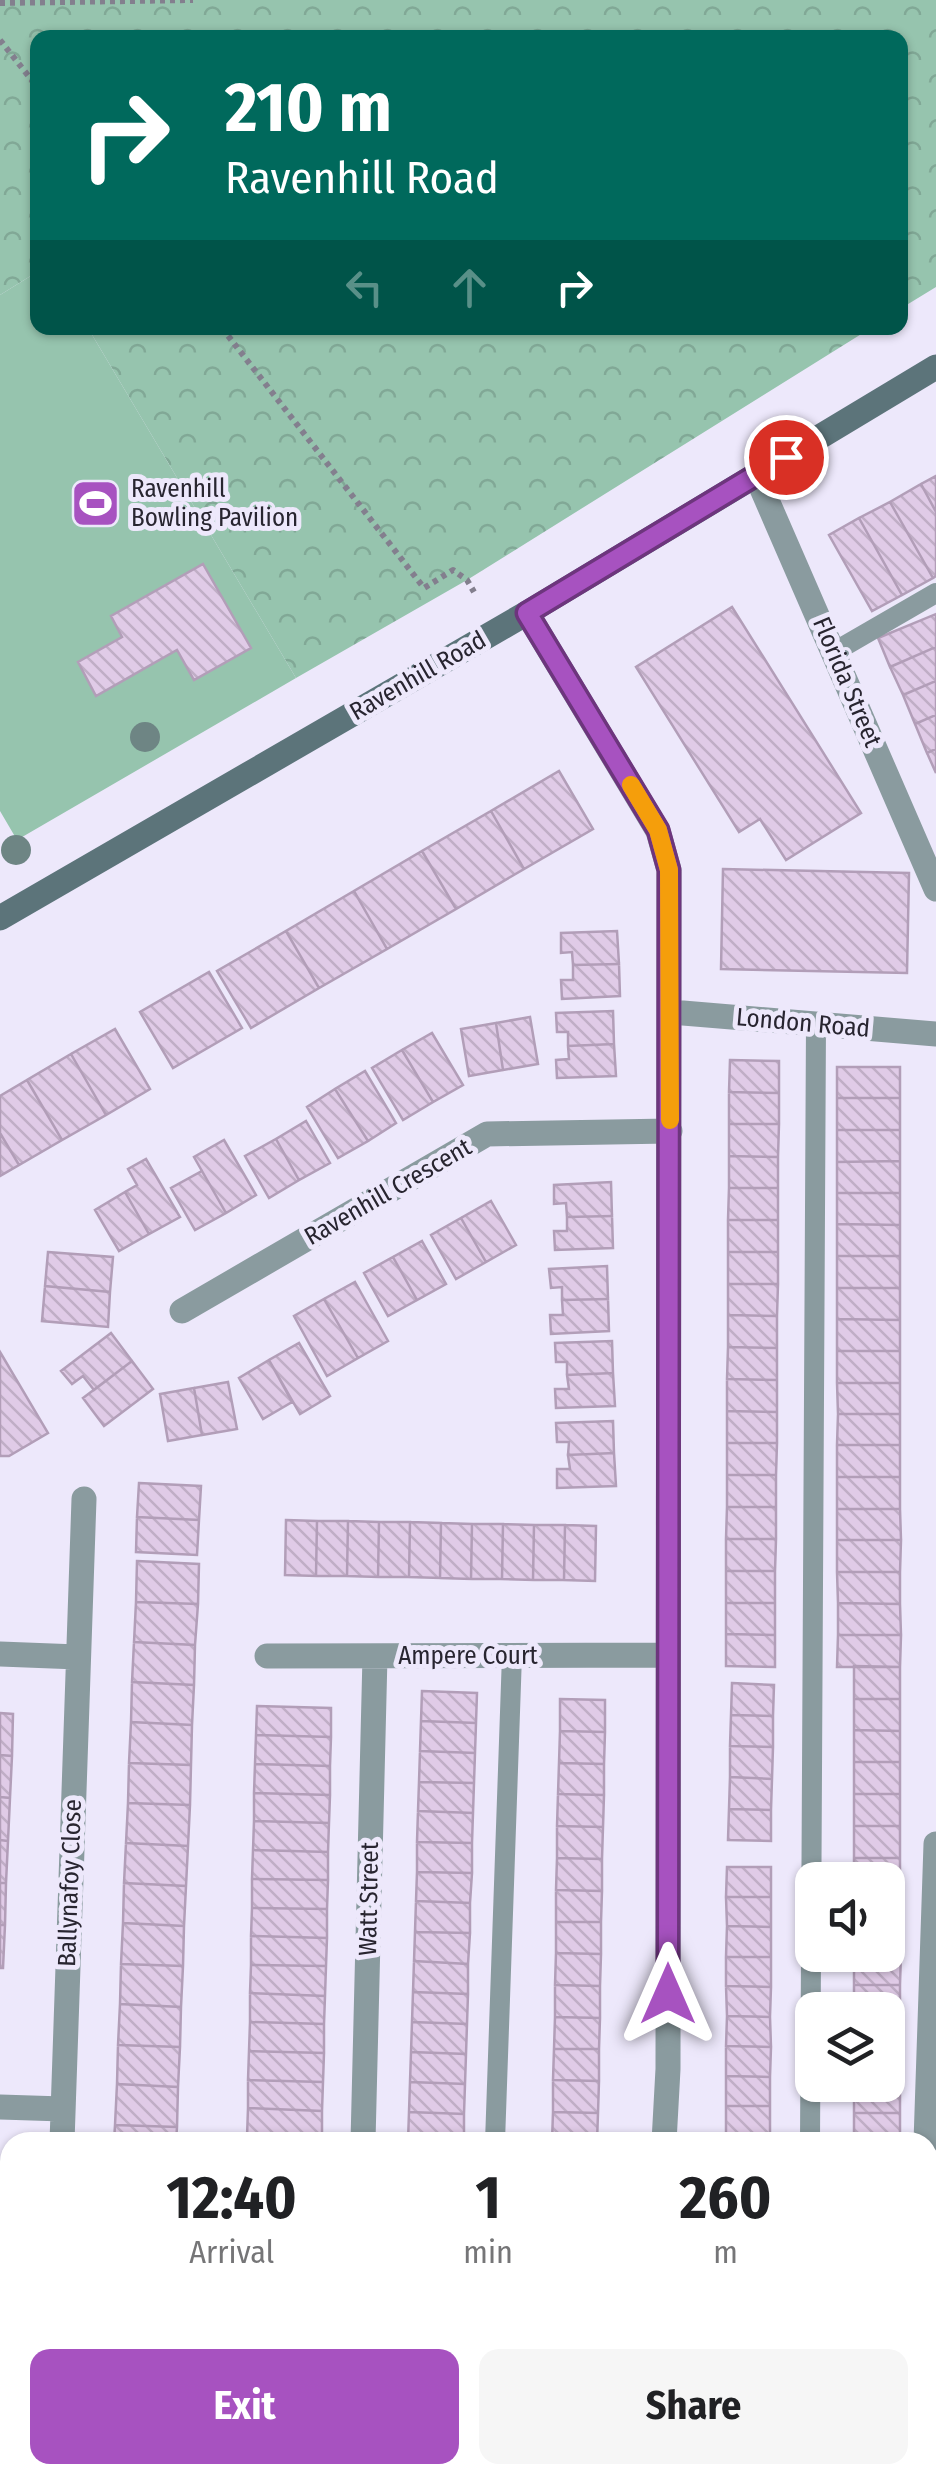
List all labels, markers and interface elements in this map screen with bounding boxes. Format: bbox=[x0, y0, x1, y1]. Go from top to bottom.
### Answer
text: 210 m bbox=[225, 66, 392, 150]
icon: right bbox=[60, 70, 190, 200]
text: Ravenhill Road bbox=[225, 151, 499, 205]
icon: left bbox=[337, 260, 392, 315]
icon: ahead bbox=[442, 260, 497, 315]
icon: right bbox=[547, 260, 602, 315]
pin bbox=[744, 415, 829, 500]
icon: arrive bbox=[759, 430, 814, 485]
place label: Ravenhill Bowling Pavilion bbox=[131, 474, 298, 533]
sports icon: Ravenhill Bowling Pavilion bbox=[70, 477, 122, 529]
street label: Florida Street bbox=[806, 612, 888, 752]
street label: Ravenhill Road bbox=[345, 625, 491, 727]
street label: London Road bbox=[735, 1002, 871, 1044]
street label: Ravenhill Crescent bbox=[299, 1132, 477, 1252]
street label: Ampere Court bbox=[398, 1641, 539, 1671]
street label: Ballynafoy Close bbox=[52, 1799, 88, 1967]
street label: Watt Street bbox=[353, 1841, 385, 1956]
map controls bbox=[795, 1862, 905, 2102]
button: sound bbox=[795, 1862, 905, 1972]
position arrow bbox=[616, 1942, 720, 2046]
button: layers bbox=[795, 1992, 905, 2102]
text: 12:40 bbox=[167, 2162, 297, 2234]
text: 1 bbox=[475, 2162, 501, 2234]
text: 260 bbox=[679, 2162, 771, 2234]
text: Arrival bbox=[189, 2233, 274, 2271]
text: min bbox=[463, 2233, 513, 2271]
text: m bbox=[713, 2233, 738, 2271]
button: Exit bbox=[30, 2349, 459, 2464]
button: Share bbox=[479, 2349, 908, 2464]

